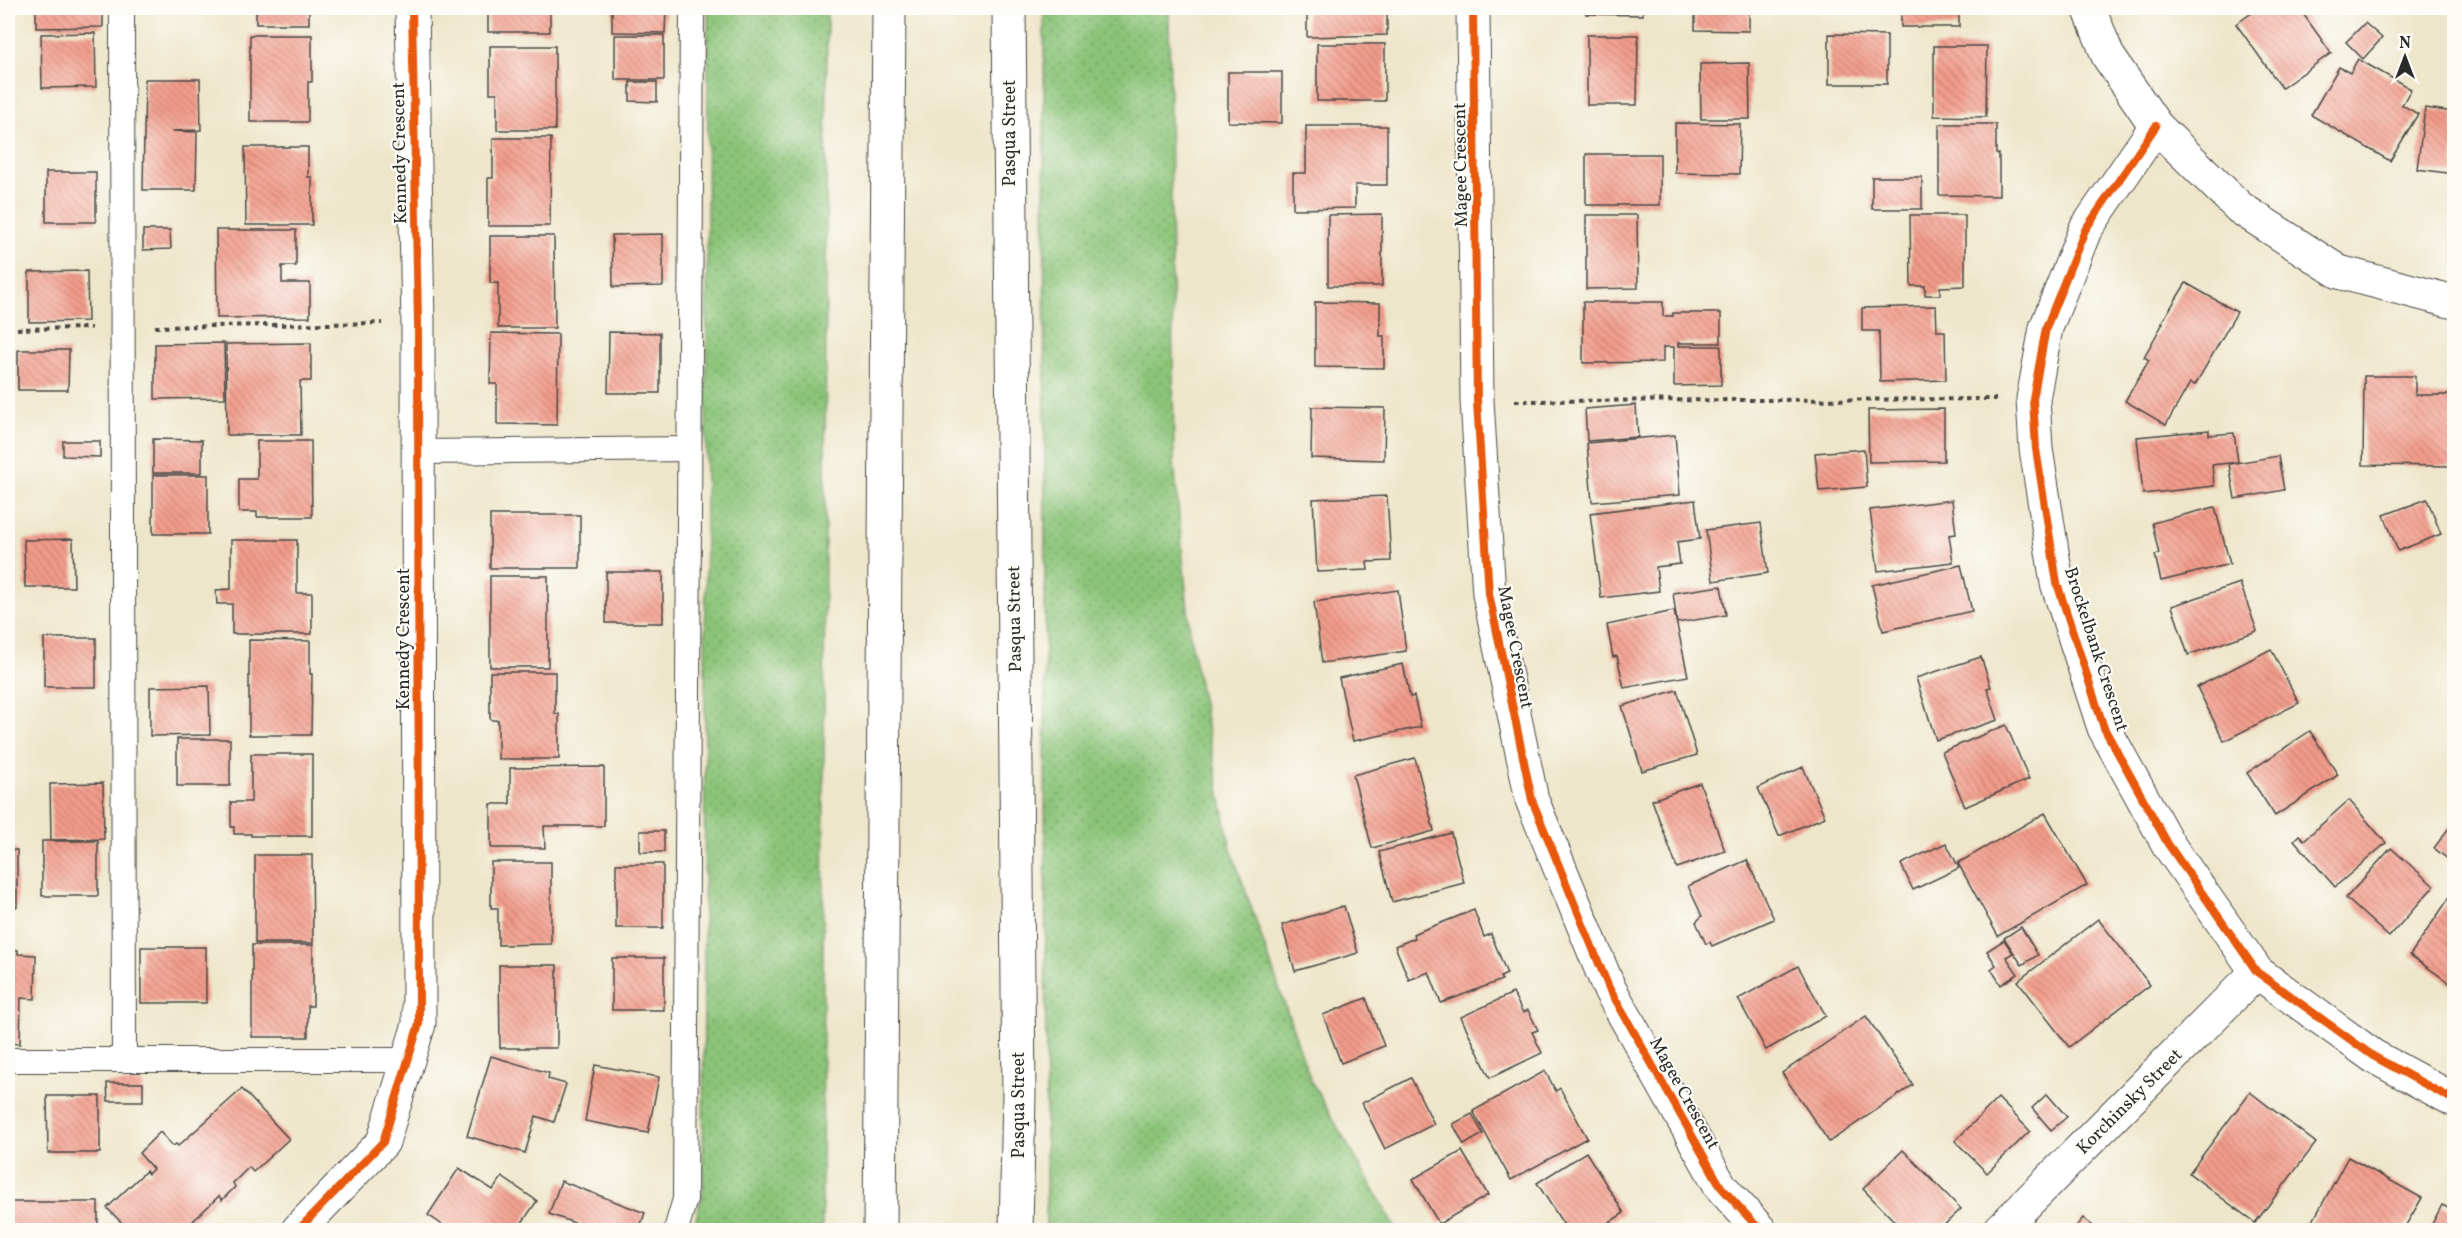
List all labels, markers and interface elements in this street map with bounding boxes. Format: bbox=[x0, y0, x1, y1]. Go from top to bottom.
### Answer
north arrow bbox=[2375, 27, 2435, 87]
text: N bbox=[2399, 33, 2411, 55]
street label: Pasqua Street bbox=[998, 80, 1023, 186]
street label: Kennedy Crescent bbox=[387, 82, 414, 224]
street label: Magee Crescent bbox=[1448, 102, 1475, 228]
street label: Brockelbank Crescent bbox=[2057, 564, 2134, 735]
street label: Pasqua Street bbox=[1002, 565, 1029, 673]
street label: Kennedy Crescent bbox=[392, 568, 417, 710]
street label: Magee Crescent bbox=[1490, 584, 1539, 711]
street label: Magee Crescent bbox=[1643, 1033, 1725, 1154]
street label: Korchinsky Street bbox=[2072, 1044, 2189, 1161]
street label: Pasqua Street bbox=[1007, 1052, 1032, 1158]

